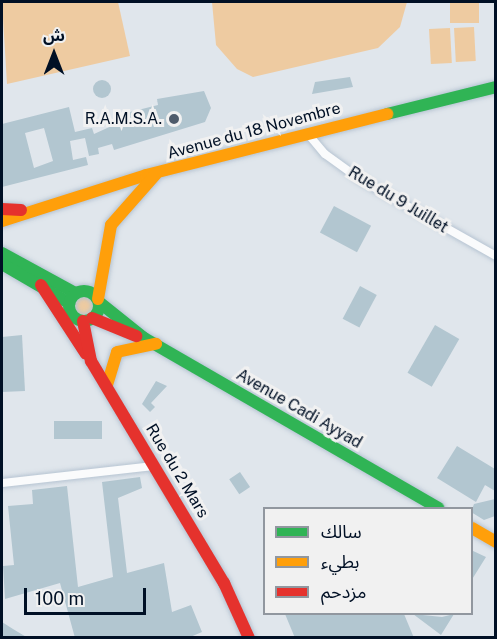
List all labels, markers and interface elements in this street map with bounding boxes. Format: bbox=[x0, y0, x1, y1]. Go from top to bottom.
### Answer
north arrow bbox=[24, 24, 84, 84]
text: ش bbox=[43, 26, 65, 45]
street label: Avenue du 18 Novembre bbox=[165, 99, 343, 163]
place label: R.A.M.S.A. bbox=[85, 109, 162, 129]
marker: R.A.M.S.A. bbox=[167, 112, 181, 126]
street label: Rue du 9 Juillet bbox=[345, 163, 451, 237]
street label: Avenue Cadi Ayyad bbox=[233, 365, 365, 453]
street label: Rue du 2 Mars bbox=[141, 420, 213, 522]
legend bbox=[263, 507, 473, 615]
text: سالك bbox=[321, 521, 362, 542]
text: بطيء bbox=[321, 551, 359, 572]
scale bar bbox=[27, 576, 148, 614]
text: مزدحم bbox=[321, 581, 366, 602]
text: 100 m bbox=[35, 588, 84, 609]

